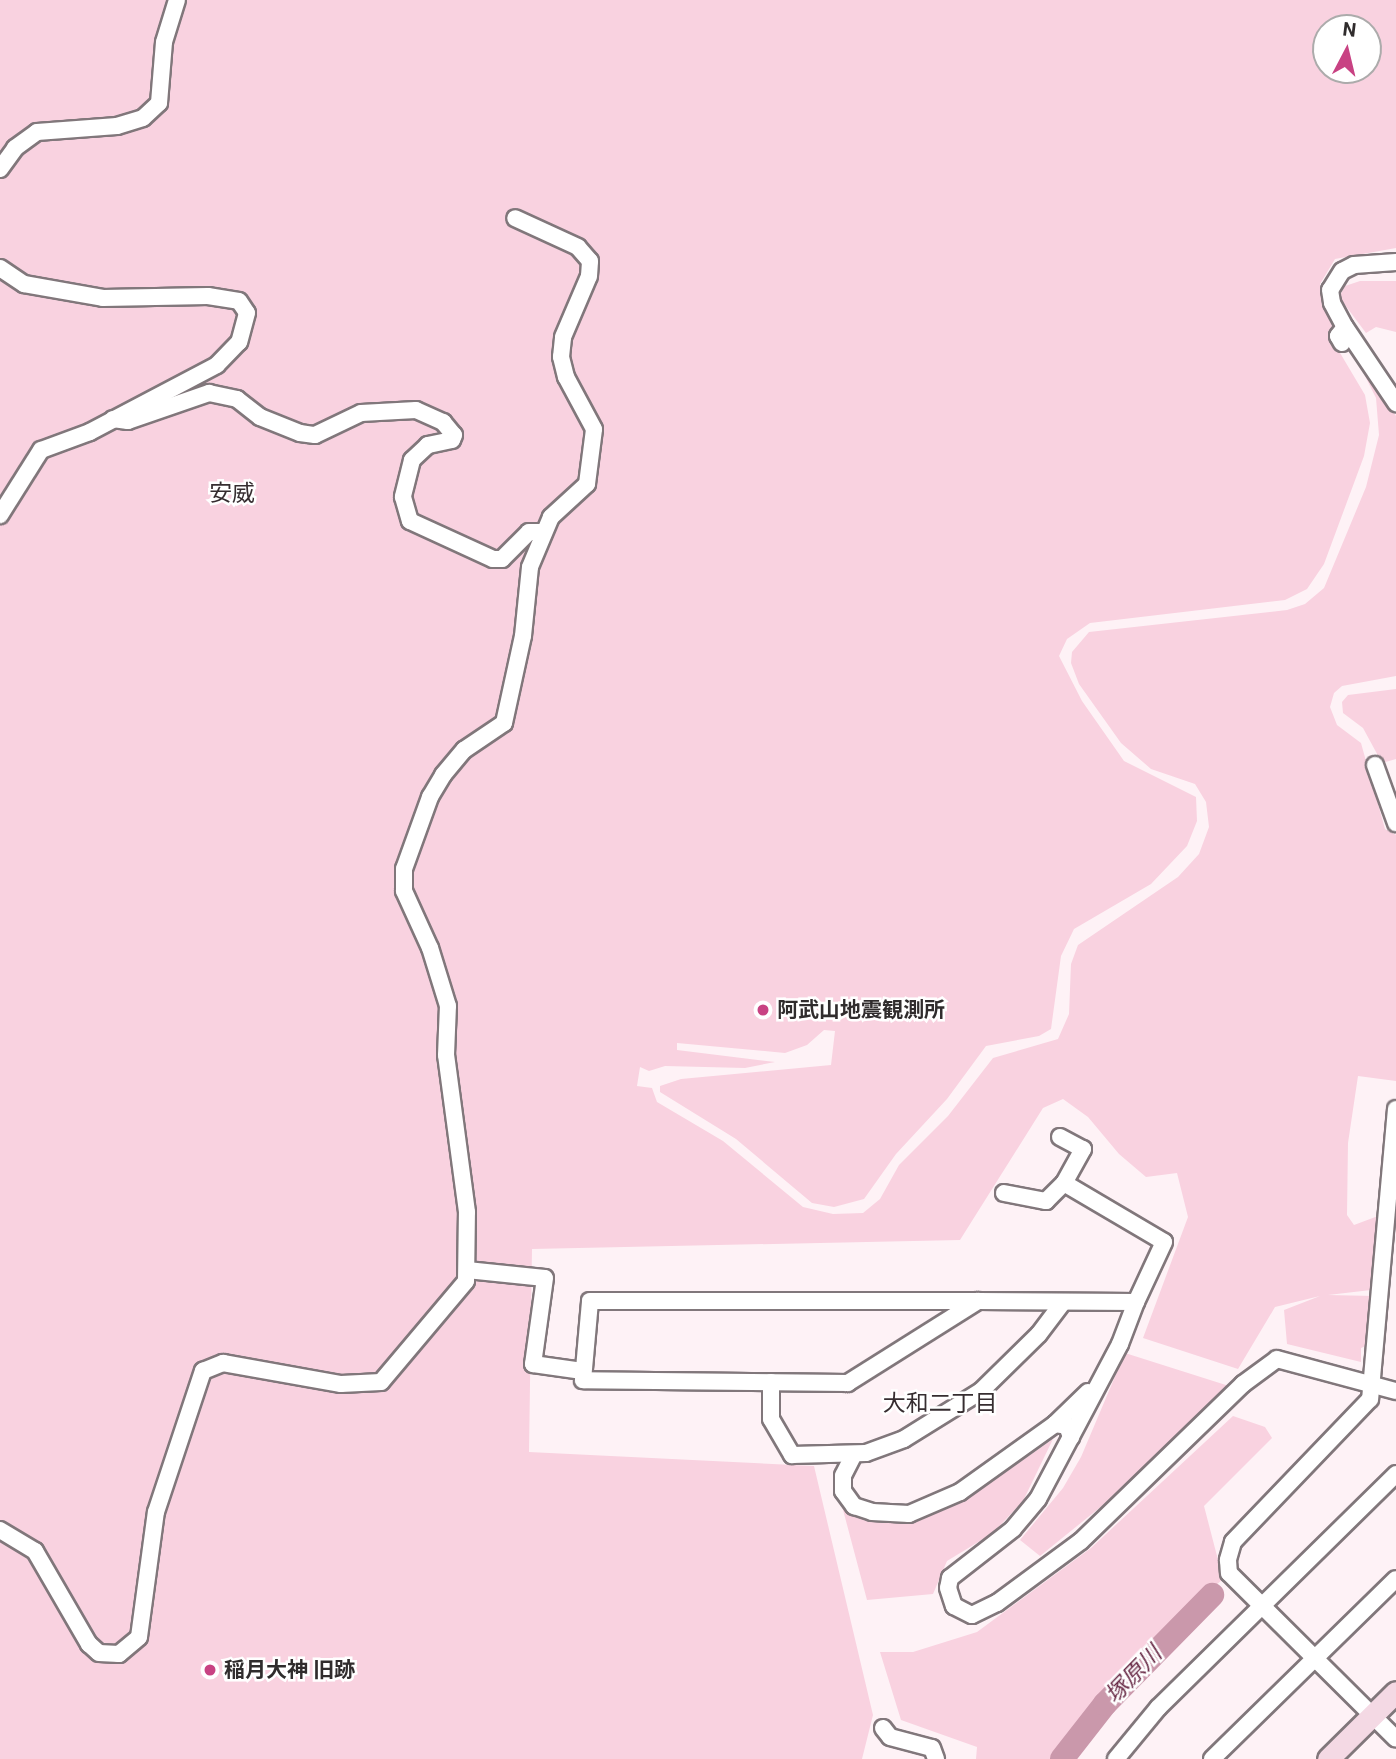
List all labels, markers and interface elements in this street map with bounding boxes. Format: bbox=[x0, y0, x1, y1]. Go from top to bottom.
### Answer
north arrow bbox=[1312, 14, 1382, 84]
text: N bbox=[1341, 17, 1357, 42]
district label: 安威 bbox=[209, 480, 255, 508]
place label: 阿武山地震観測所 bbox=[777, 997, 945, 1023]
marker: 阿武山地震観測所 bbox=[755, 1002, 771, 1018]
district label: 大和二丁目 bbox=[883, 1390, 997, 1418]
water label: 塚原川 bbox=[1100, 1641, 1168, 1709]
place label: 稲月大神 旧跡 bbox=[224, 1657, 355, 1683]
marker: 稲月大神 旧跡 bbox=[202, 1662, 218, 1678]

